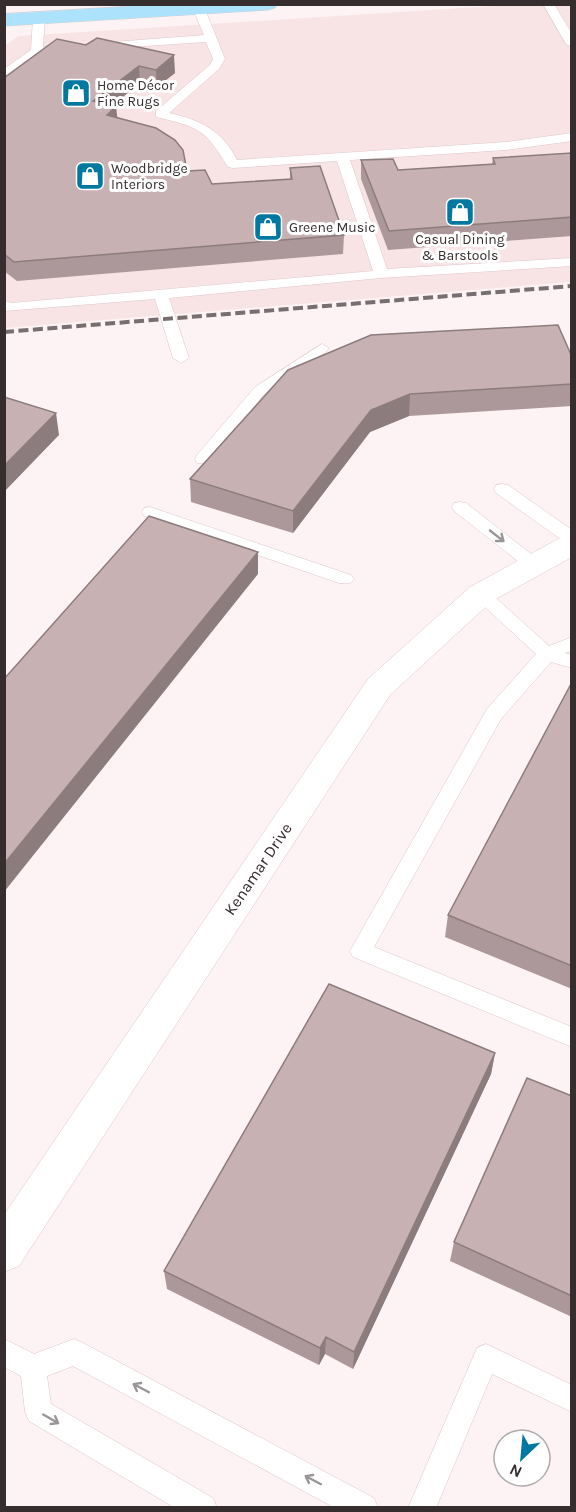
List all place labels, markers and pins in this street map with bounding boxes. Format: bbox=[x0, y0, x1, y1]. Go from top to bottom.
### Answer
shop icon: Home Décor Fine Rugs bbox=[60, 77, 92, 109]
place label: Home Décor Fine Rugs bbox=[97, 77, 175, 110]
shop icon: Woodbridge Interiors bbox=[74, 160, 106, 192]
place label: Woodbridge Interiors bbox=[111, 160, 188, 193]
shop icon: Casual Dining & Barstools bbox=[444, 196, 476, 228]
shop icon: Greene Music bbox=[252, 211, 284, 243]
place label: Greene Music bbox=[289, 219, 376, 236]
place label: Casual Dining & Barstools bbox=[415, 231, 505, 264]

